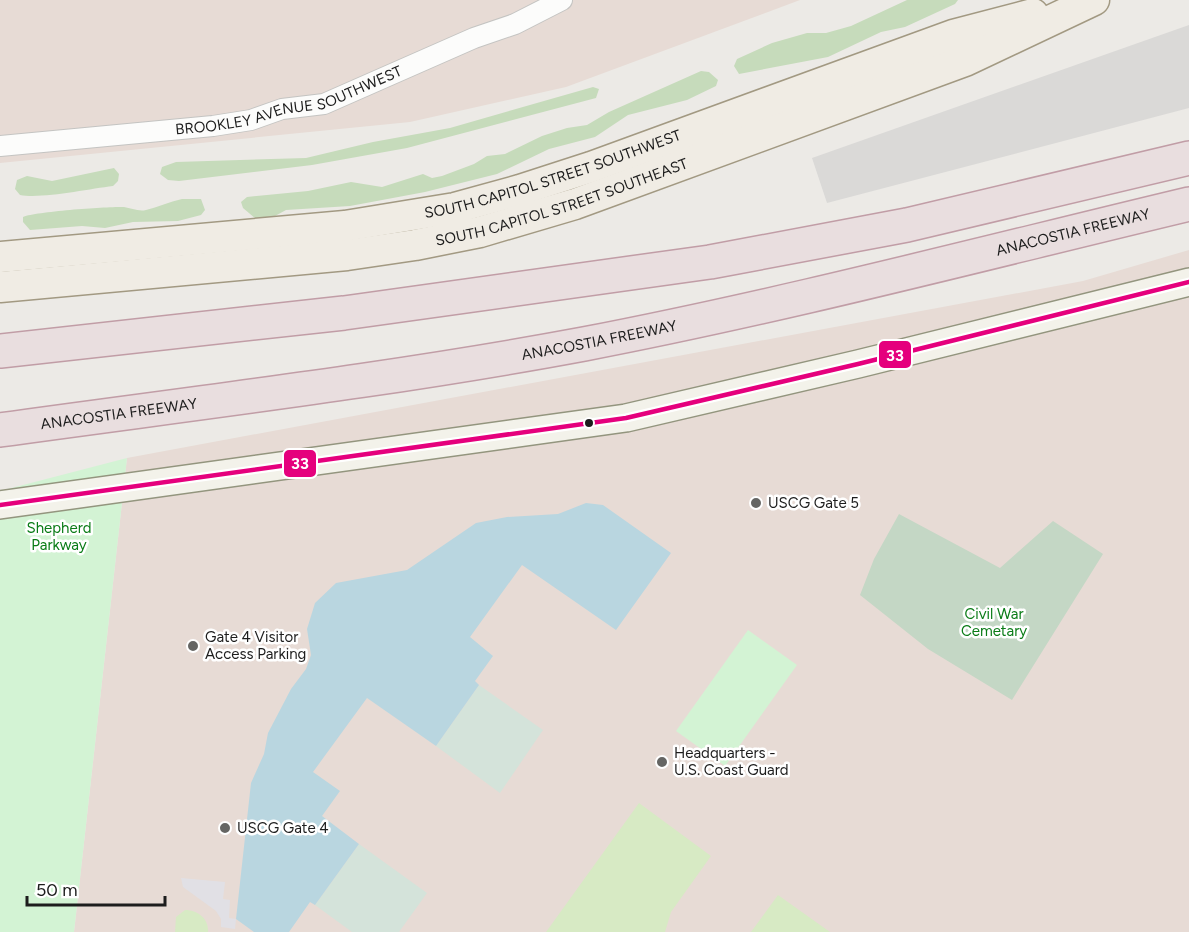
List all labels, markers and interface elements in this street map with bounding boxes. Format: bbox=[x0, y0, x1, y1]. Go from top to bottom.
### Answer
street label: BROOKLEY AVENUE SOUTHWEST bbox=[174, 62, 405, 138]
street label: SOUTH CAPITOL STREET SOUTHWEST bbox=[423, 126, 684, 222]
street label: SOUTH CAPITOL STREET SOUTHEAST bbox=[434, 154, 691, 250]
street label: ANACOSTIA FREEWAY bbox=[994, 205, 1152, 260]
street label: ANACOSTIA FREEWAY bbox=[520, 316, 679, 364]
line badge: 33 bbox=[878, 340, 912, 369]
text: 33 bbox=[886, 346, 904, 365]
street label: ANACOSTIA FREEWAY bbox=[39, 395, 198, 433]
unlabelled marker bbox=[583, 417, 595, 429]
line badge: 33 bbox=[283, 449, 317, 478]
text: 33 bbox=[291, 454, 309, 473]
place label: USCG Gate 5 bbox=[768, 494, 859, 512]
marker: USCG Gate 5 bbox=[749, 496, 763, 510]
park label: Shepherd Parkway bbox=[26, 519, 92, 554]
park label: Civil War Cemetary bbox=[961, 605, 1027, 640]
place label: Gate 4 Visitor Access Parking bbox=[205, 628, 306, 663]
marker: Gate 4 Visitor Access Parking bbox=[186, 639, 200, 653]
place label: Headquarters - U.S. Coast Guard bbox=[674, 744, 789, 779]
marker: Headquarters - U.S. Coast Guard bbox=[655, 755, 669, 769]
place label: USCG Gate 4 bbox=[237, 819, 329, 837]
marker: USCG Gate 4 bbox=[218, 821, 232, 835]
scale bar bbox=[27, 869, 165, 907]
text: 50 m bbox=[36, 879, 78, 901]

